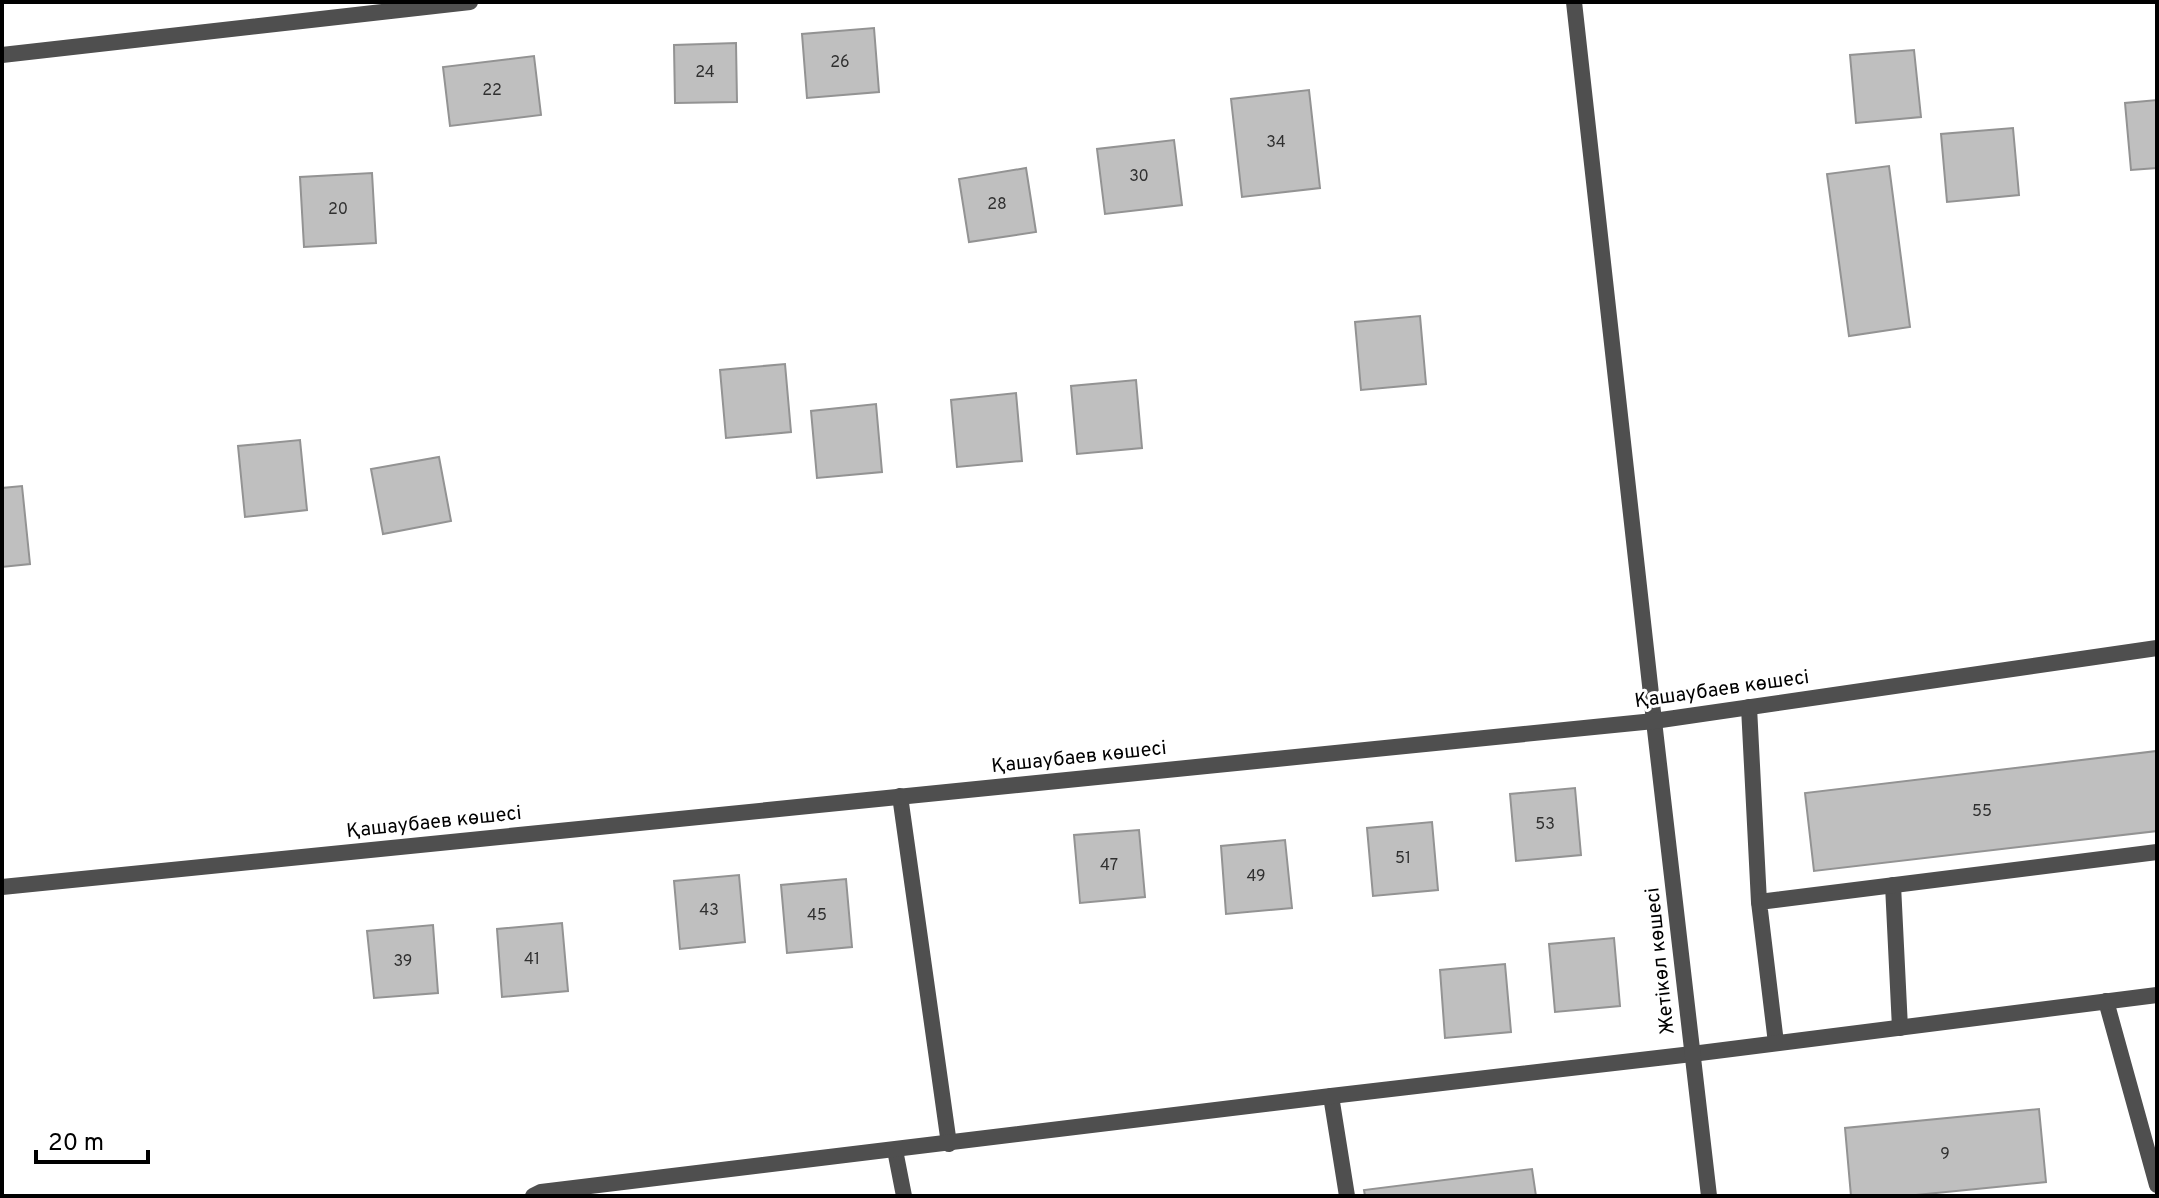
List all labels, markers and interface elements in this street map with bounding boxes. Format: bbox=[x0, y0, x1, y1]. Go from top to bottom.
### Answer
house number: 26 bbox=[830, 53, 850, 73]
house number: 24 bbox=[695, 63, 715, 83]
house number: 22 bbox=[482, 81, 502, 101]
house number: 34 bbox=[1266, 133, 1286, 153]
house number: 30 bbox=[1129, 167, 1149, 187]
house number: 28 bbox=[987, 195, 1007, 215]
house number: 20 bbox=[328, 200, 348, 220]
street label: Қашаубаев көшесі bbox=[1633, 665, 1811, 715]
street label: Қашаубаев көшесі bbox=[990, 736, 1168, 780]
street label: Қашаубаев көшесі bbox=[345, 801, 523, 845]
house number: 55 bbox=[1972, 802, 1992, 822]
house number: 53 bbox=[1535, 815, 1555, 835]
house number: 51 bbox=[1395, 849, 1411, 869]
house number: 47 bbox=[1100, 856, 1118, 876]
house number: 49 bbox=[1246, 867, 1266, 887]
street label: Жетікөл көшесі bbox=[1640, 886, 1682, 1036]
house number: 43 bbox=[699, 901, 719, 921]
house number: 45 bbox=[807, 906, 827, 926]
house number: 41 bbox=[524, 950, 540, 970]
house number: 39 bbox=[394, 952, 412, 972]
scale bar bbox=[36, 1114, 148, 1164]
text: 20 m bbox=[48, 1129, 104, 1159]
house number: 9 bbox=[1940, 1145, 1950, 1165]

